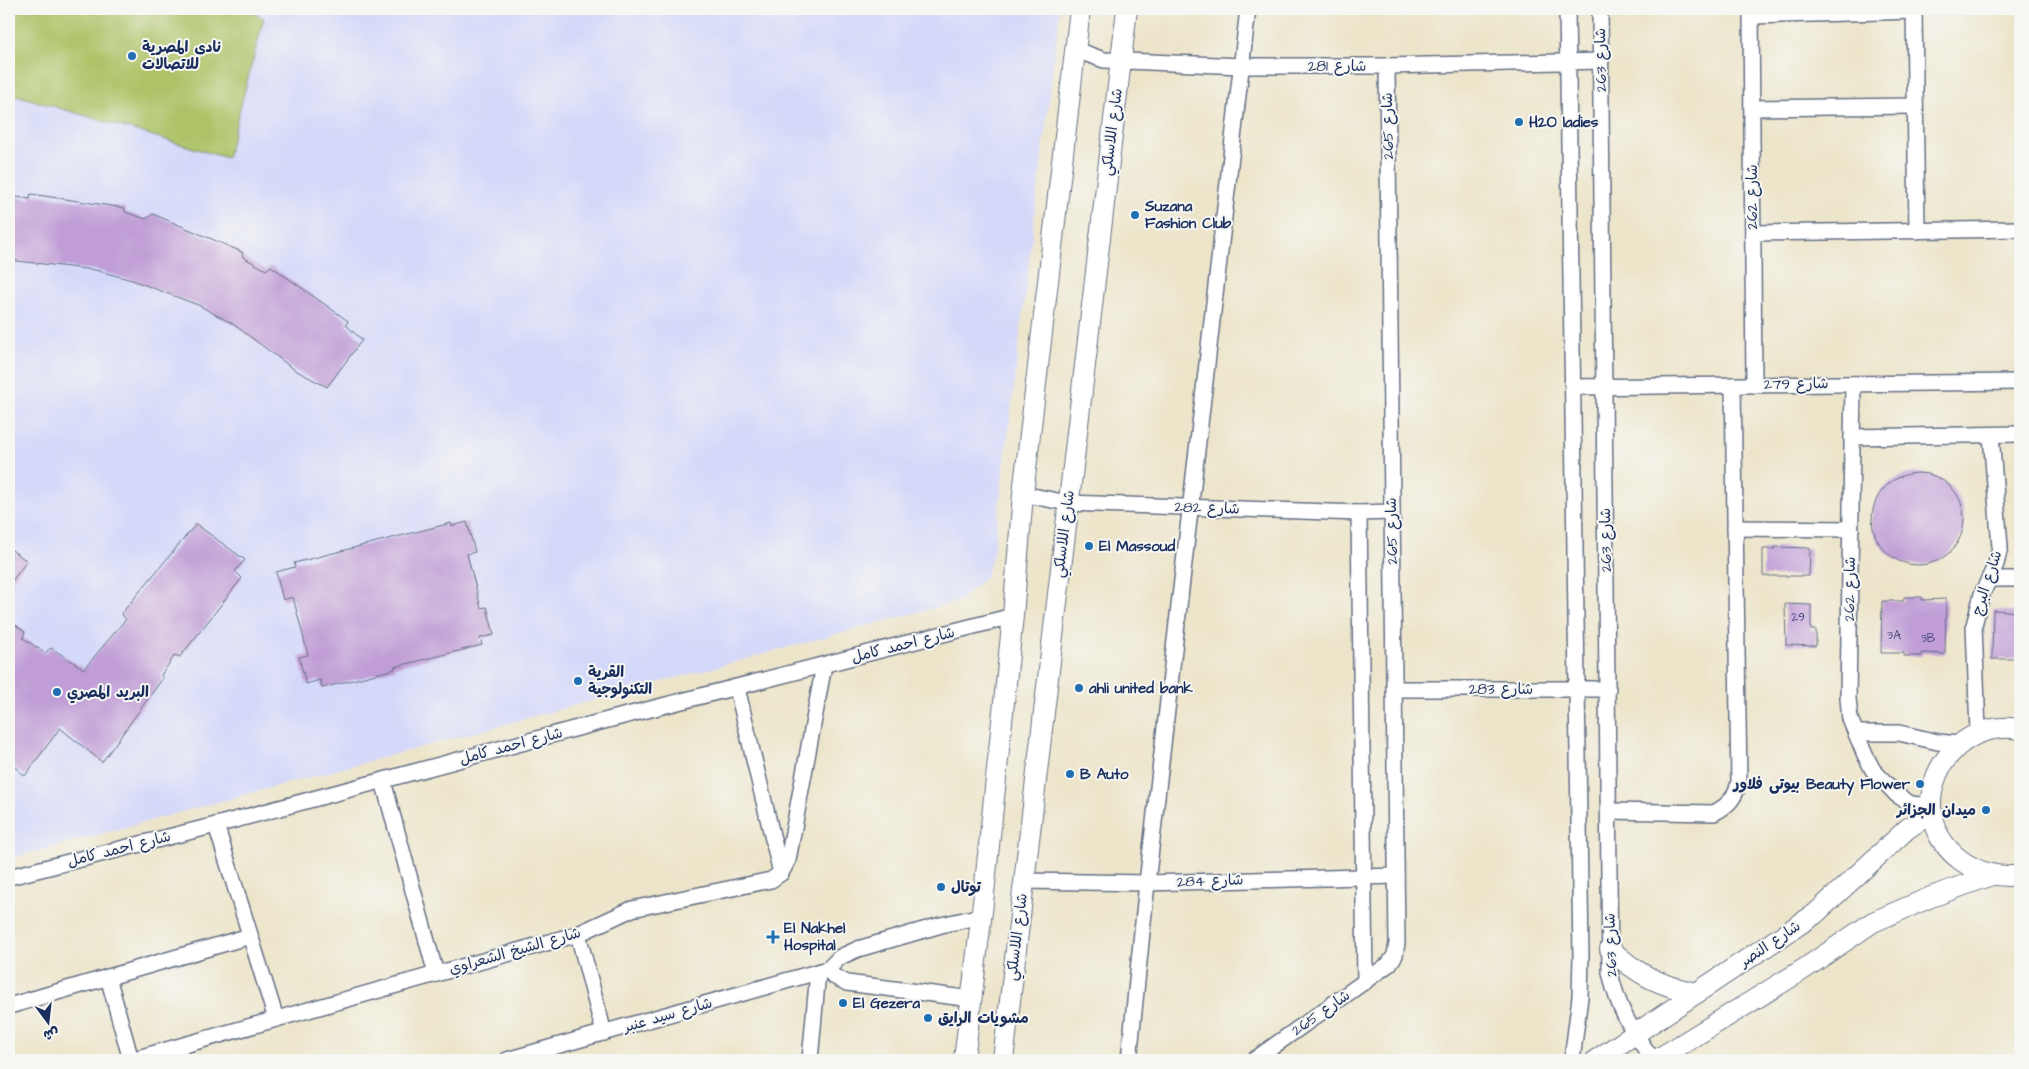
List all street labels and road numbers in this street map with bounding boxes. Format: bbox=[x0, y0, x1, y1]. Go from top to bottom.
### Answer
street label: شارع 263 bbox=[1590, 28, 1612, 92]
street label: شارع 281 bbox=[1308, 56, 1366, 77]
street label: شارع اللاسلكي bbox=[1096, 87, 1130, 177]
street label: شارع 265 bbox=[1377, 92, 1399, 160]
street label: شارع 262 bbox=[1742, 164, 1763, 230]
street label: شارع 279 bbox=[1763, 373, 1829, 395]
street label: شارع اللاسلكي bbox=[1048, 489, 1082, 579]
street label: شارع 282 bbox=[1174, 496, 1240, 520]
street label: شارع 265 bbox=[1381, 497, 1403, 565]
street label: شارع 263 bbox=[1595, 508, 1617, 572]
street label: شارع البرج bbox=[1967, 548, 2007, 618]
street label: شارع 262 bbox=[1839, 556, 1861, 622]
street label: شارع احمد كامل bbox=[849, 622, 957, 668]
street label: شارع 283 bbox=[1469, 679, 1533, 700]
street label: شارع احمد كامل bbox=[457, 722, 565, 770]
street label: شارع احمد كامل bbox=[65, 826, 173, 872]
street label: شارع 284 bbox=[1176, 869, 1244, 893]
street label: شارع اللاسلكي bbox=[1001, 892, 1035, 982]
street label: شارع 263 bbox=[1599, 913, 1623, 977]
street label: شارع النصر bbox=[1734, 916, 1805, 973]
street label: شارع الشيخ الشعراوي bbox=[447, 922, 583, 980]
street label: شارع 265 bbox=[1288, 985, 1354, 1041]
street label: شارع سيد عنبر bbox=[619, 992, 715, 1038]

